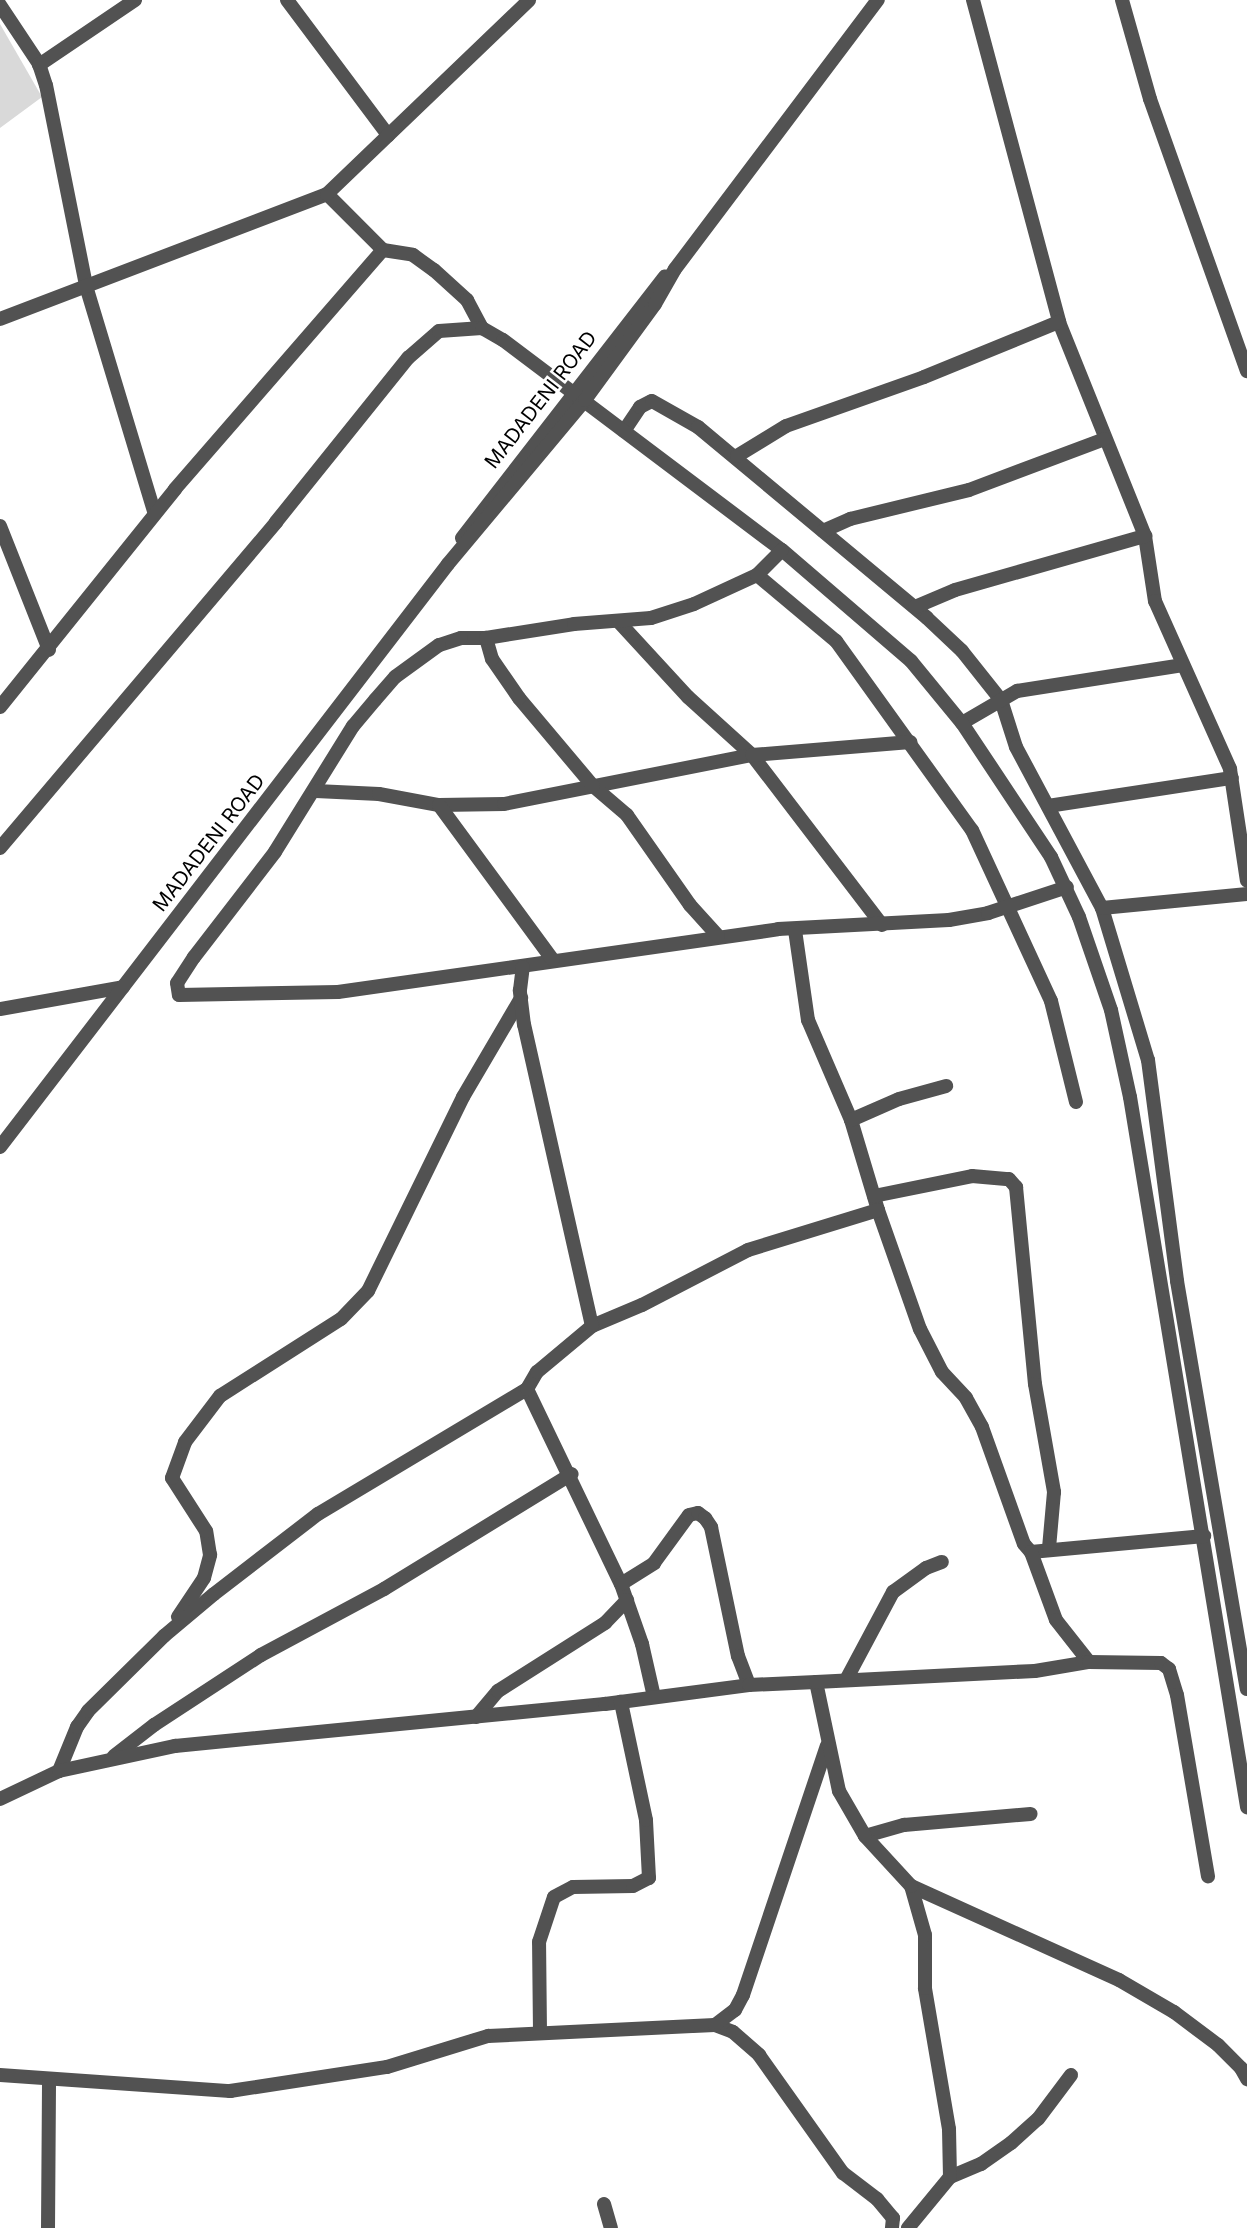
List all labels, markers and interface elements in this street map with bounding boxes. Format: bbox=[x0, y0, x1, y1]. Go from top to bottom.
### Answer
street label: MADADENI ROAD bbox=[480, 327, 602, 473]
street label: MADADENI ROAD bbox=[148, 770, 270, 916]

